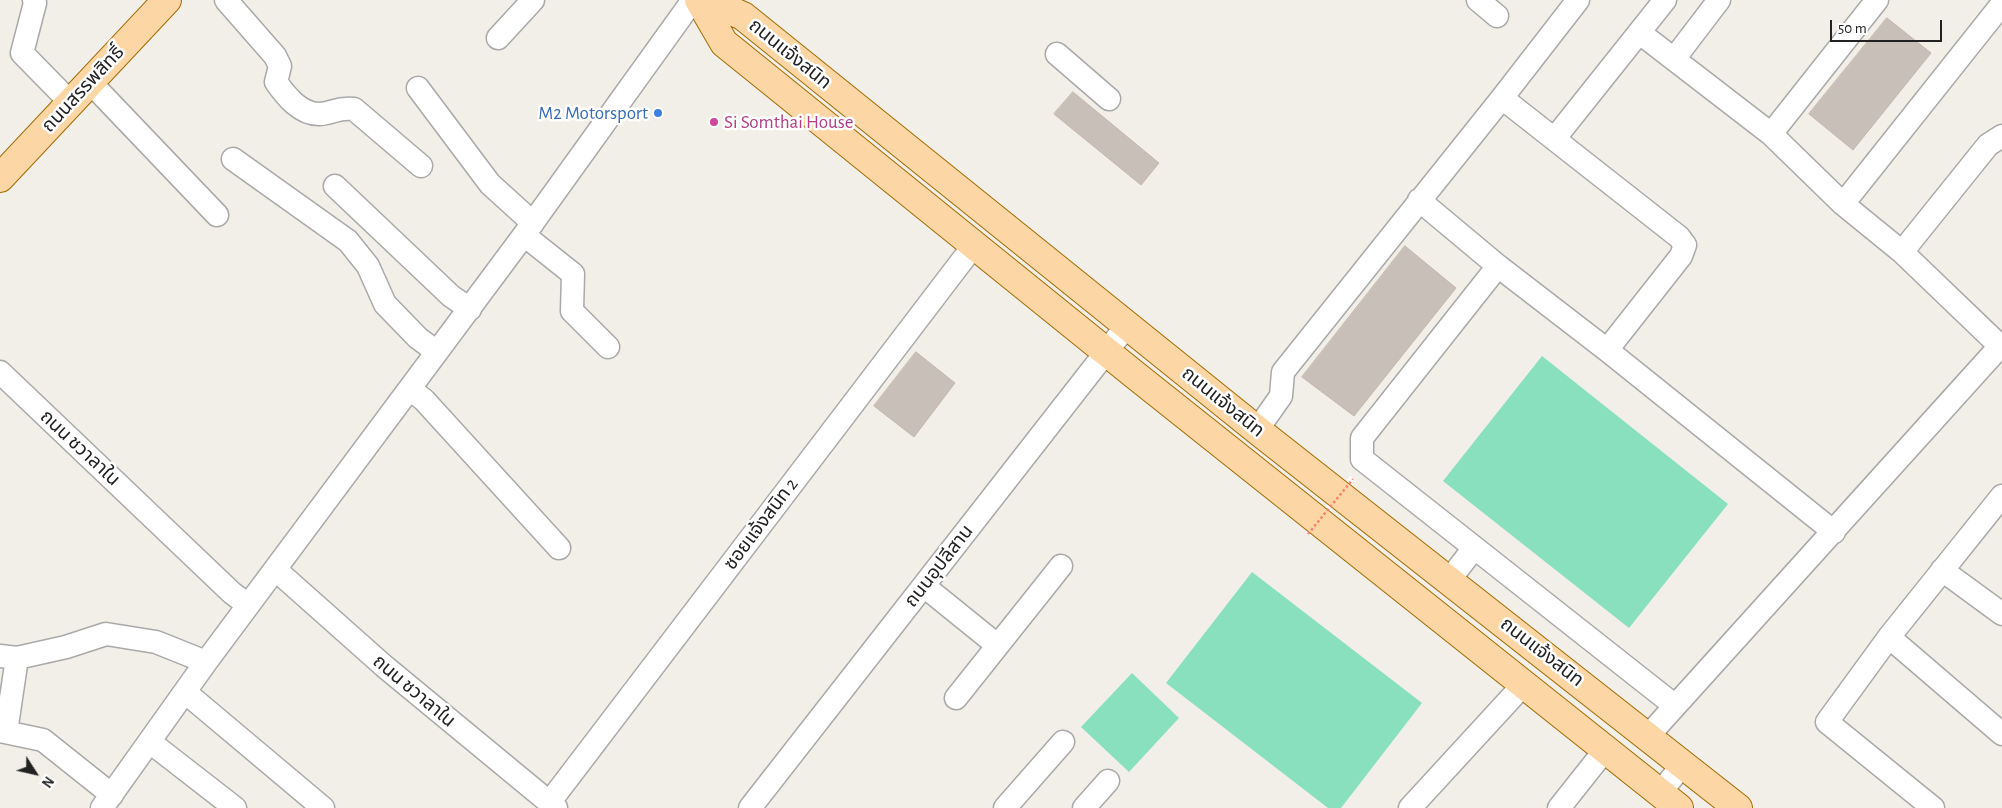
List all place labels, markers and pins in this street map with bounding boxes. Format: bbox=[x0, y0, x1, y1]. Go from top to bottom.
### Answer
place label: M2 Motorsport bbox=[538, 102, 648, 124]
marker: M2 Motorsport bbox=[652, 107, 664, 119]
place label: Si Somthai House bbox=[724, 111, 854, 133]
marker: Si Somthai House bbox=[708, 116, 720, 128]

